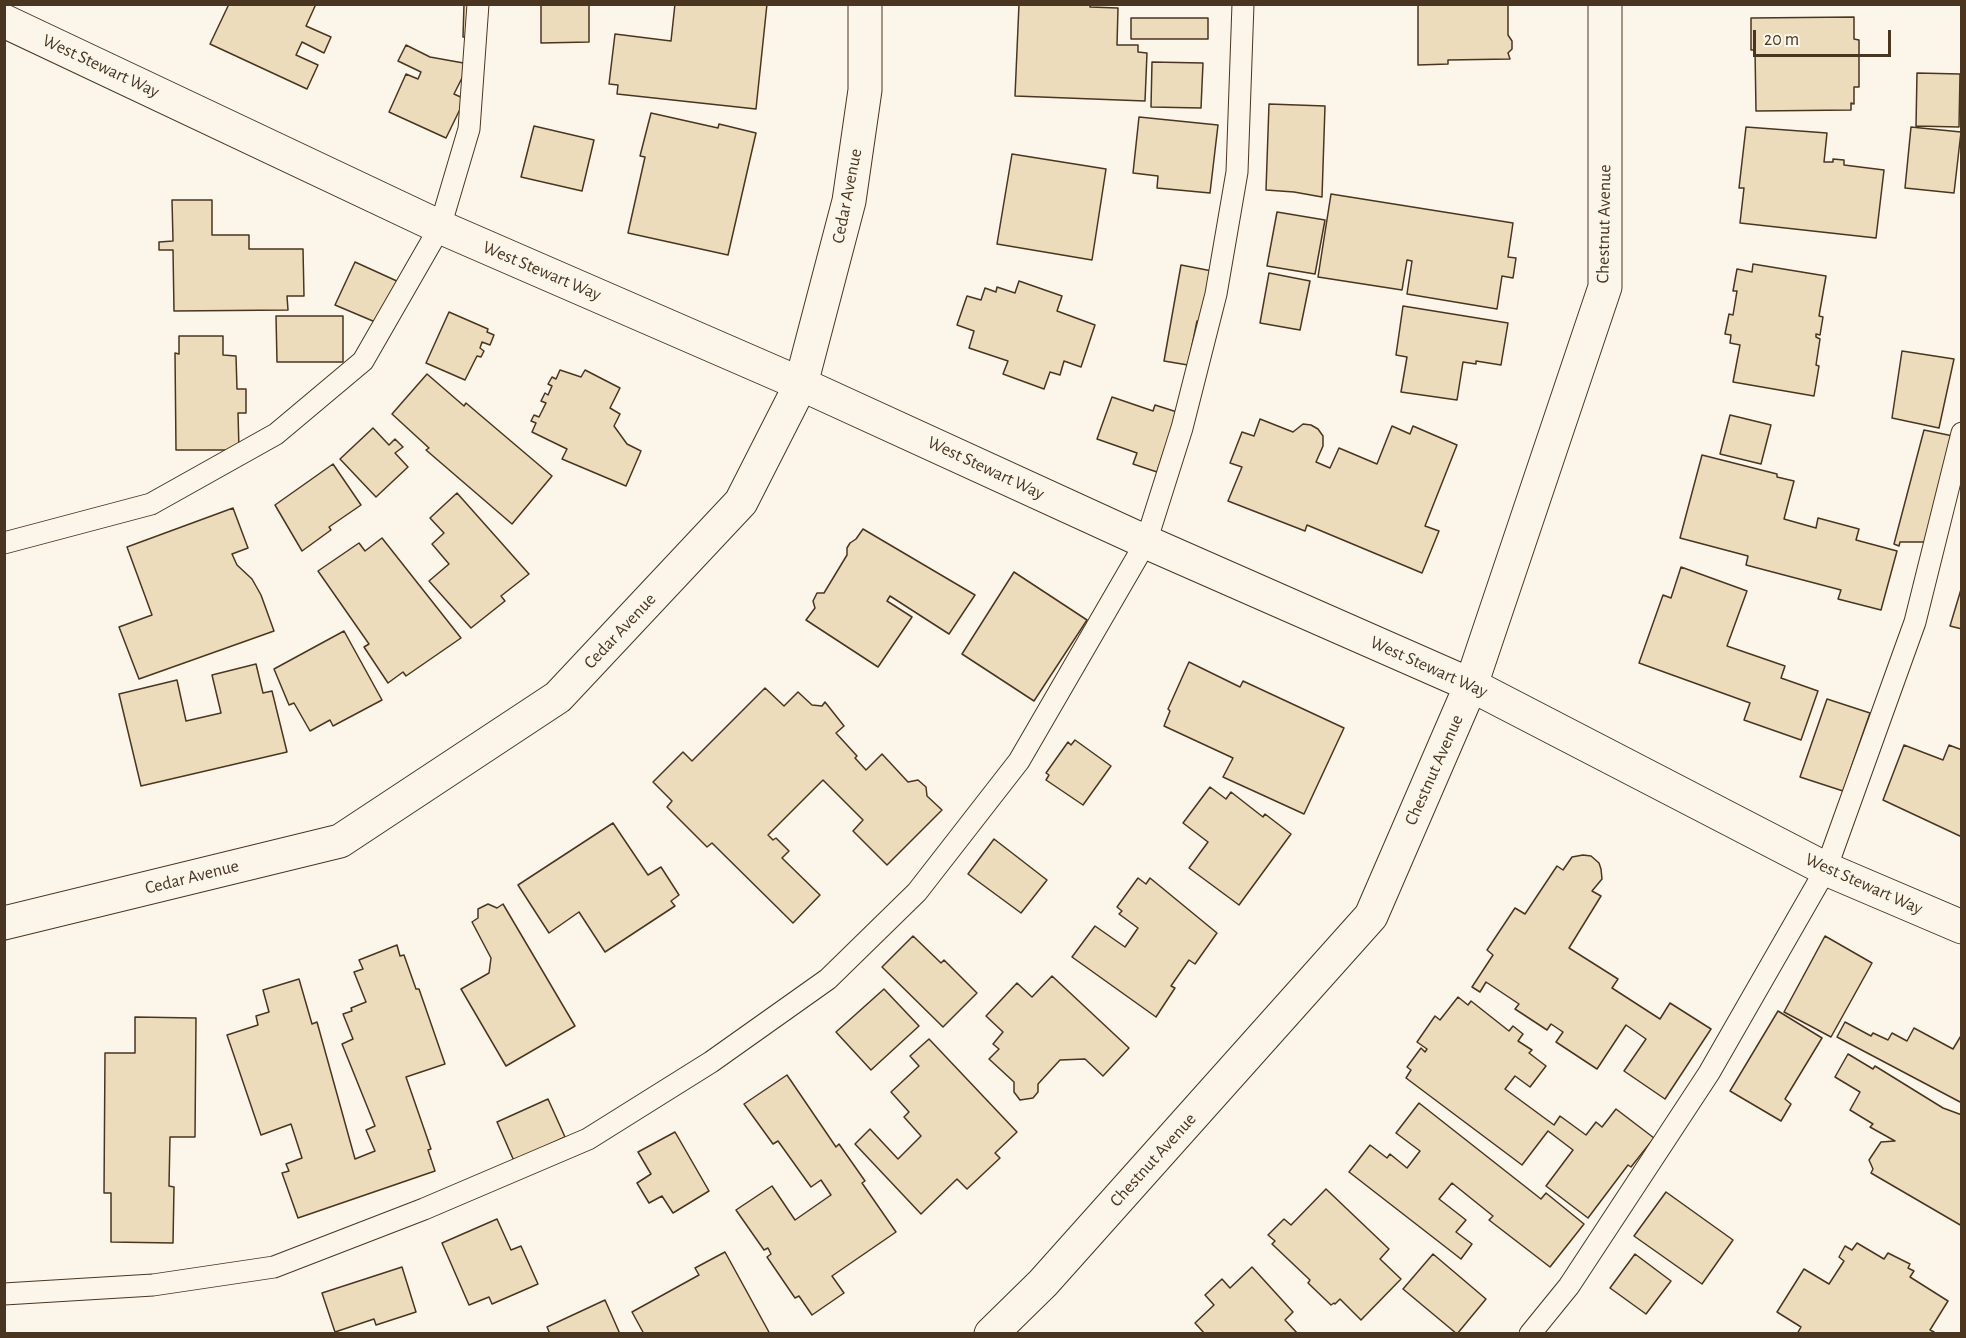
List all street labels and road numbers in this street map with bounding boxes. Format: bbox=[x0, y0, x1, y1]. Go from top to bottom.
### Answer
street label: West Stewart Way bbox=[39, 29, 163, 103]
street label: Cedar Avenue bbox=[827, 147, 867, 245]
street label: Chestnut Avenue bbox=[1592, 164, 1616, 284]
street label: West Stewart Way bbox=[480, 236, 604, 306]
street label: West Stewart Way bbox=[924, 431, 1048, 505]
street label: Cedar Avenue bbox=[579, 589, 661, 673]
street label: West Stewart Way bbox=[1367, 631, 1491, 703]
street label: Chestnut Avenue bbox=[1400, 711, 1468, 829]
street label: West Stewart Way bbox=[1802, 848, 1926, 920]
street label: Cedar Avenue bbox=[143, 855, 241, 899]
street label: Chestnut Avenue bbox=[1105, 1109, 1201, 1211]

